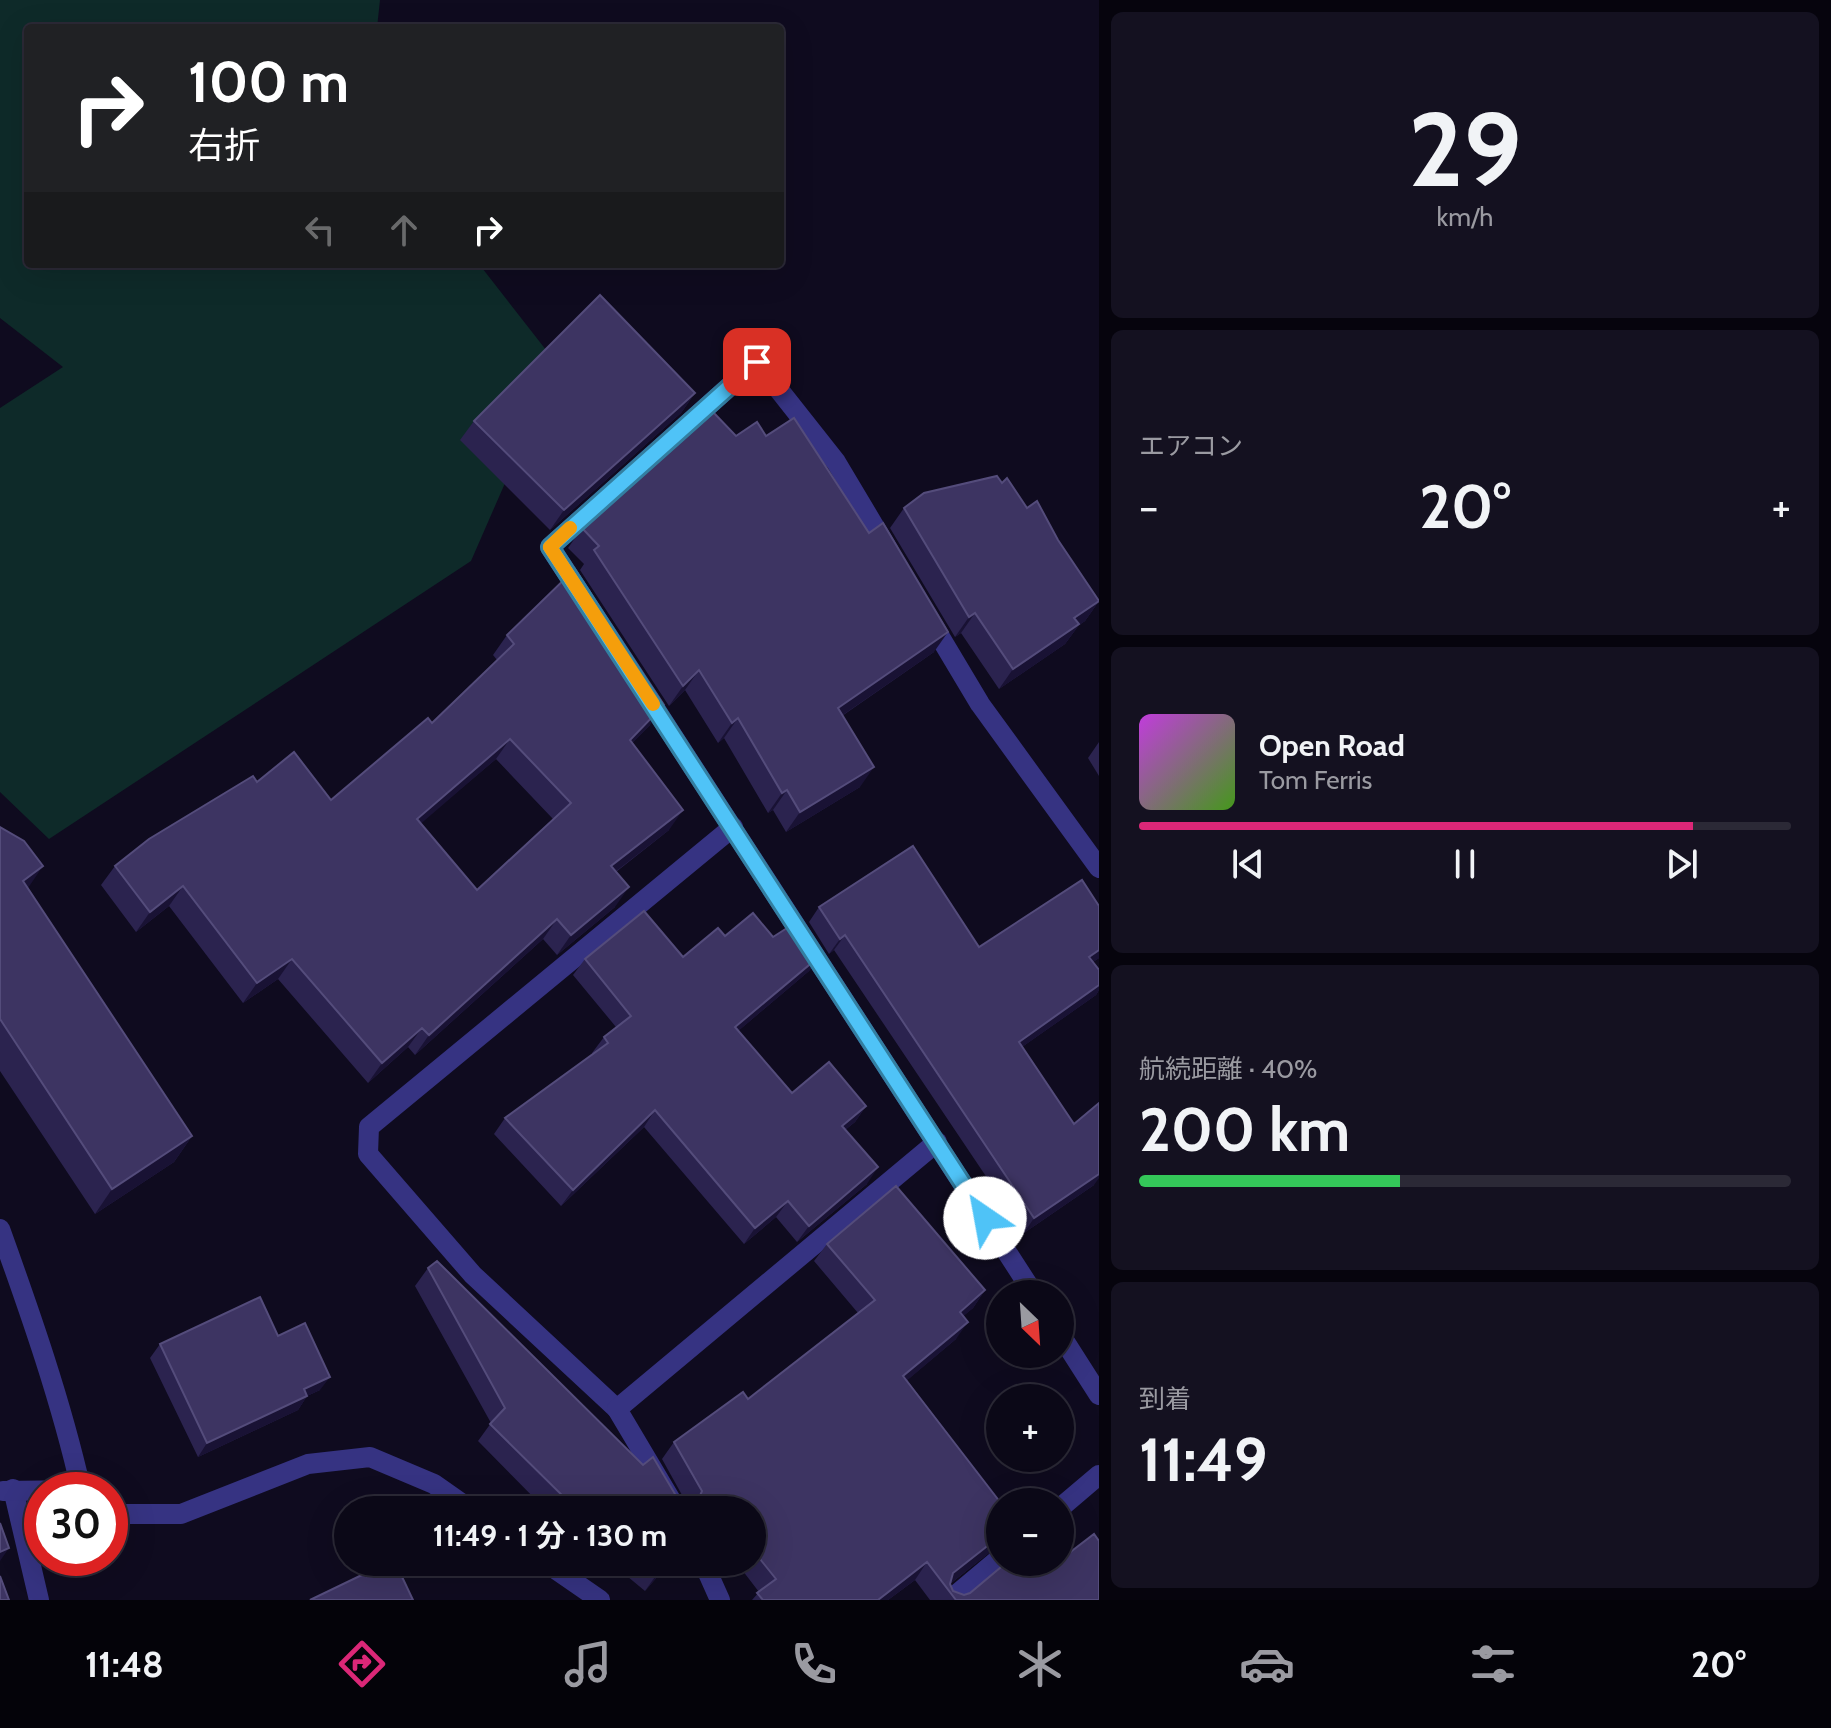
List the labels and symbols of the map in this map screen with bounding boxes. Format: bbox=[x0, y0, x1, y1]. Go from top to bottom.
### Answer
pin bbox=[723, 328, 791, 396]
position arrow bbox=[943, 1176, 1027, 1260]
north arrow bbox=[986, 1280, 1074, 1368]
speed limit sign: 30 bbox=[24, 1472, 128, 1576]

